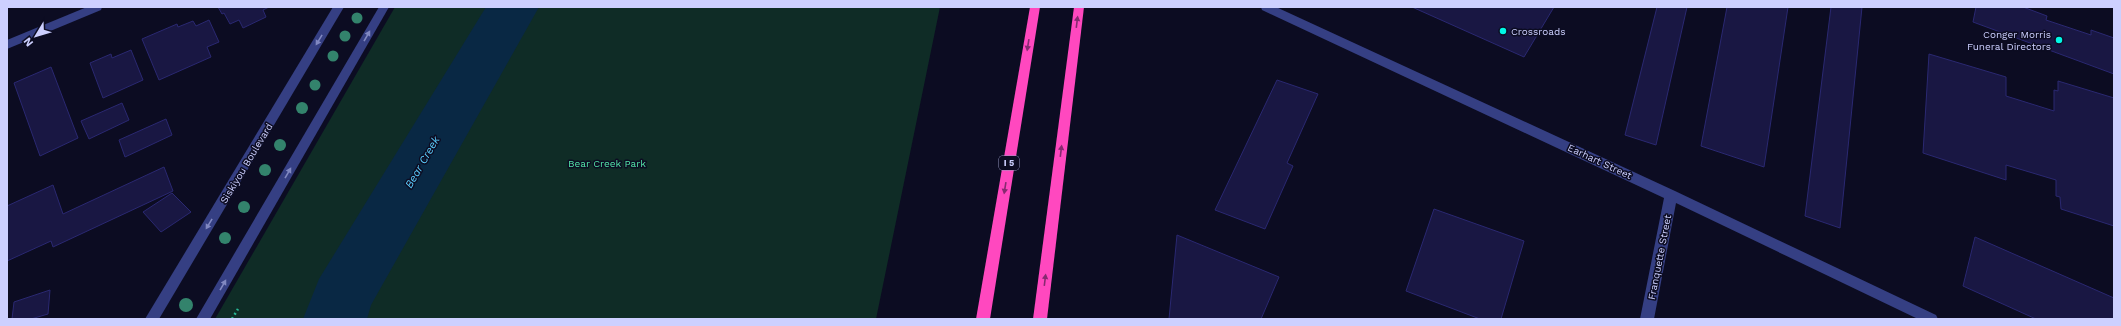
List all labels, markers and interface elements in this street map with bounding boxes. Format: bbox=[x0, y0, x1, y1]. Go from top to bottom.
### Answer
north arrow bbox=[16, 16, 56, 56]
one-way arrow bbox=[1074, 16, 1080, 28]
marker: Crossroads bbox=[1498, 26, 1508, 36]
place label: Crossroads bbox=[1511, 26, 1565, 37]
place label: Conger Morris Funeral Directors bbox=[1967, 29, 2051, 52]
one-way arrow bbox=[364, 30, 371, 42]
one-way arrow bbox=[316, 34, 323, 46]
text: N bbox=[21, 35, 36, 49]
marker: Conger Morris Funeral Directors bbox=[2054, 35, 2064, 45]
one-way arrow bbox=[1025, 39, 1031, 52]
street label: Siskiyou Boulevard bbox=[218, 121, 275, 205]
water label: Bear Creek bbox=[402, 133, 443, 191]
street label: Earhart Street bbox=[1566, 142, 1634, 181]
one-way arrow bbox=[1058, 145, 1064, 157]
road number: I 5 bbox=[999, 156, 1019, 170]
park label: Bear Creek Park bbox=[568, 158, 646, 169]
one-way arrow bbox=[285, 167, 292, 179]
one-way arrow bbox=[1002, 181, 1008, 194]
street label: Franquette Street bbox=[1646, 213, 1673, 301]
one-way arrow bbox=[206, 218, 213, 230]
one-way arrow bbox=[1042, 274, 1048, 286]
one-way arrow bbox=[220, 279, 227, 291]

